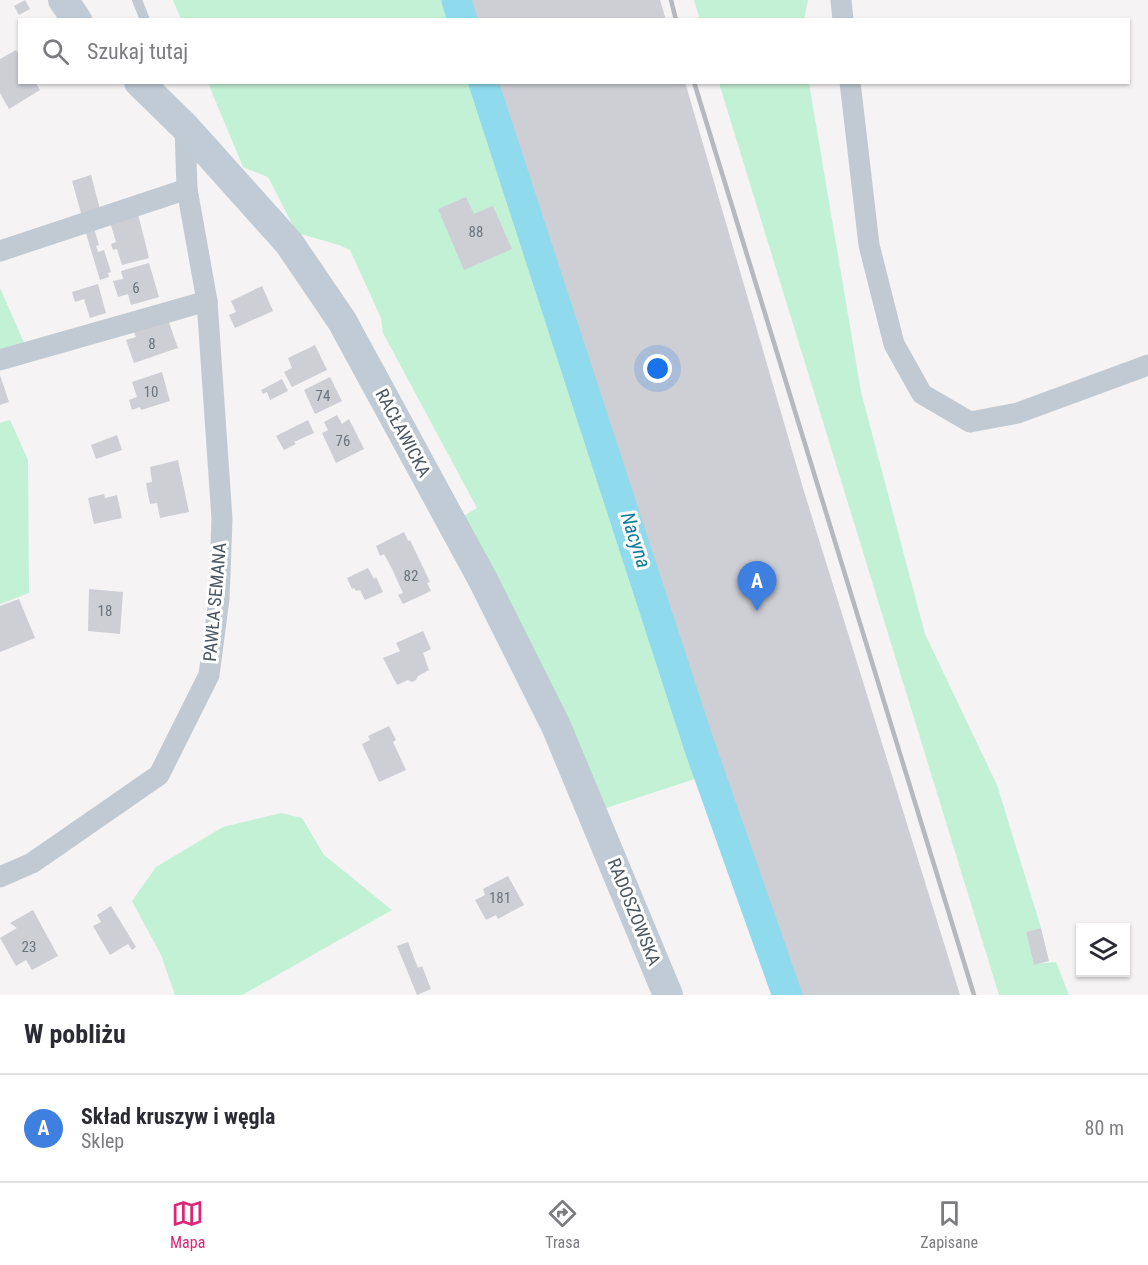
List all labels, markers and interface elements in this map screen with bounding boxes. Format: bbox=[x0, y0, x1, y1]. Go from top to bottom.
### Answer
search box bbox=[18, 18, 1130, 84]
icon: search bbox=[39, 35, 72, 68]
text: Szukaj tutaj bbox=[87, 39, 188, 64]
house number: 88 bbox=[469, 223, 483, 241]
house number: 6 bbox=[132, 279, 140, 297]
house number: 8 bbox=[148, 335, 156, 353]
your location bbox=[643, 354, 672, 383]
house number: 10 bbox=[144, 383, 158, 401]
street label: RACŁAWICKA bbox=[371, 385, 436, 481]
house number: 74 bbox=[316, 387, 330, 405]
house number: 76 bbox=[336, 432, 350, 450]
water label: Nacyna bbox=[616, 509, 656, 571]
street label: PAWŁA SEMANA bbox=[199, 541, 230, 662]
pin: A bbox=[738, 562, 777, 611]
house number: 82 bbox=[404, 567, 418, 585]
house number: 18 bbox=[98, 602, 112, 620]
street label: RADOSZOWSKA bbox=[603, 855, 666, 969]
house number: 181 bbox=[489, 889, 511, 907]
map controls bbox=[1076, 923, 1130, 977]
button: layers bbox=[1076, 923, 1130, 977]
house number: 23 bbox=[22, 938, 36, 956]
text: W pobliżu bbox=[24, 1019, 126, 1049]
text: Skład kruszyw i węgla bbox=[81, 1104, 275, 1129]
text: A bbox=[38, 1116, 49, 1140]
text: 80 m bbox=[1085, 1116, 1124, 1140]
text: Sklep bbox=[81, 1129, 124, 1153]
tab: Mapa bbox=[170, 1197, 205, 1252]
tab: Trasa bbox=[545, 1197, 580, 1252]
tab: Zapisane bbox=[920, 1197, 978, 1252]

